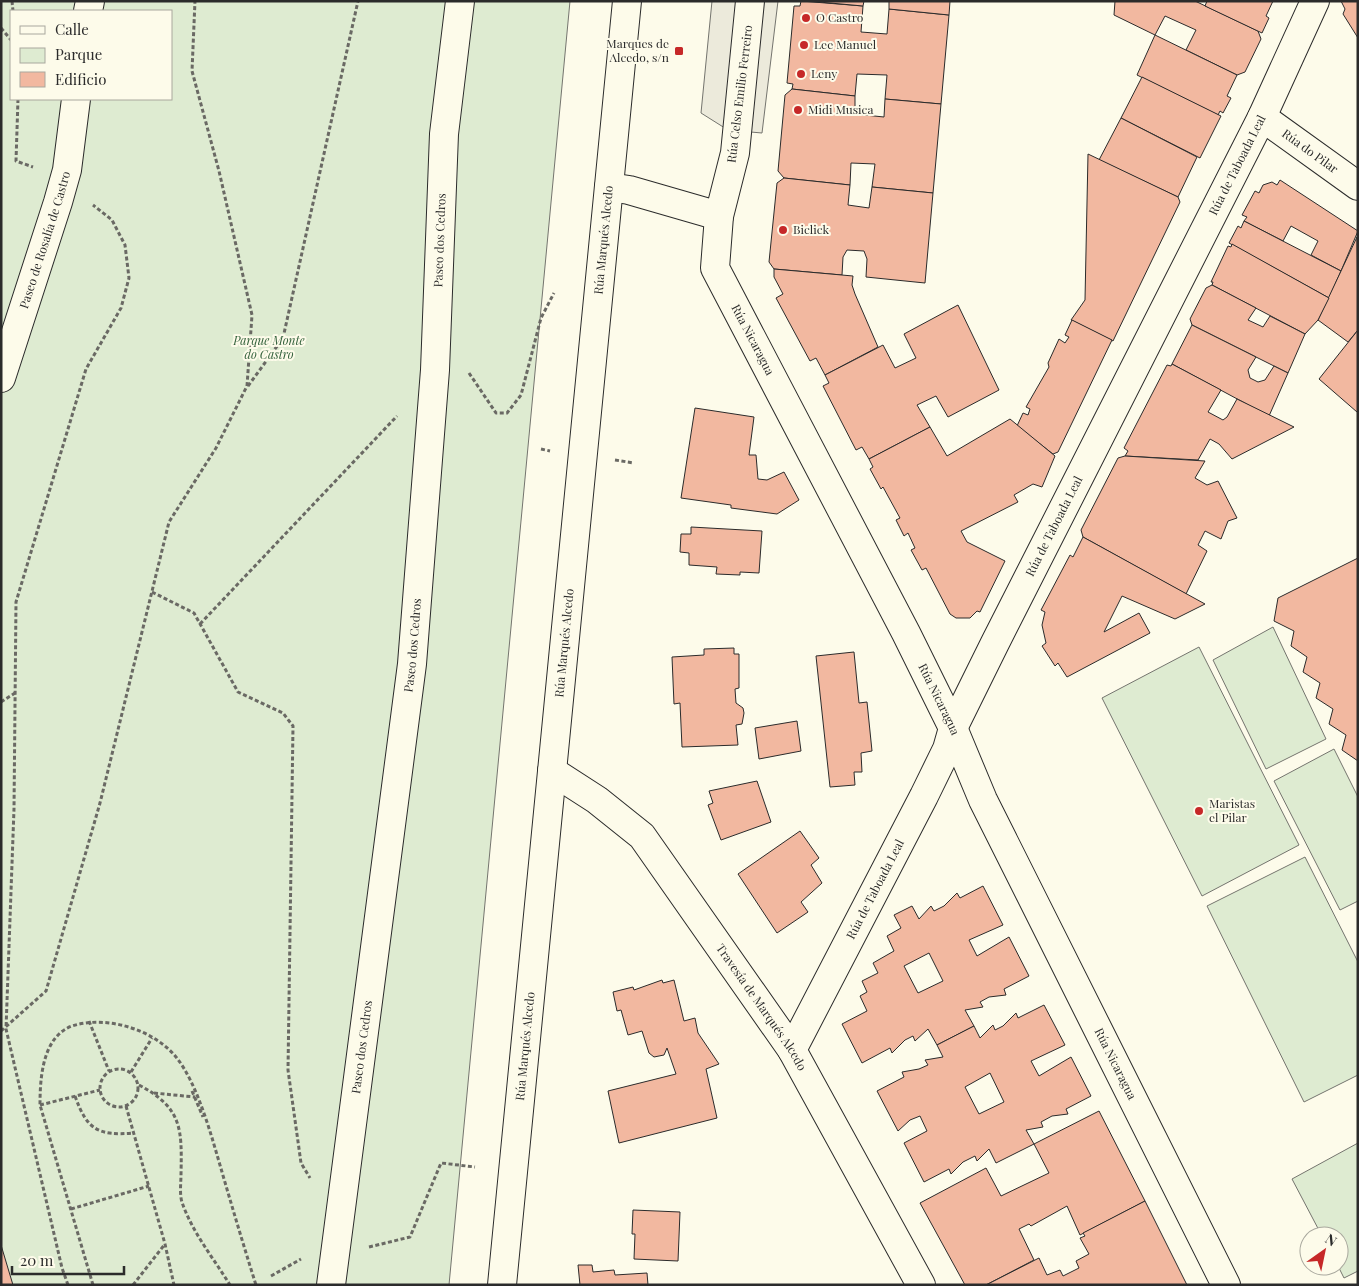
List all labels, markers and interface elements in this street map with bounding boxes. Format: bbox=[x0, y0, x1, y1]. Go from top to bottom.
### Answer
place label: O Castro bbox=[816, 9, 864, 25]
legend bbox=[10, 10, 172, 100]
marker: O Castro bbox=[800, 12, 812, 24]
text: Calle bbox=[55, 19, 89, 39]
street label: Rúa Celso Emilio Ferreiro bbox=[723, 24, 755, 164]
place label: Marques de Alcedo, s/n bbox=[606, 35, 669, 65]
place label: Lee Manuel bbox=[814, 36, 877, 52]
marker: Lee Manuel bbox=[798, 39, 810, 51]
text: Parque bbox=[55, 44, 102, 64]
marker: Marques de Alcedo, s/n bbox=[673, 45, 685, 57]
place label: Leny bbox=[811, 65, 837, 81]
marker: Leny bbox=[795, 68, 807, 80]
text: Edificio bbox=[55, 69, 106, 89]
place label: Midi Musica bbox=[808, 101, 873, 117]
marker: Midi Musica bbox=[792, 104, 804, 116]
street label: Rúa de Taboada Leal bbox=[1205, 111, 1269, 218]
street label: Rúa do Pilar bbox=[1279, 125, 1342, 177]
street label: Paseo de Rosalía de Castro bbox=[15, 169, 73, 310]
street label: Rúa Marqués Alcedo bbox=[589, 184, 616, 295]
street label: Paseo dos Cedros bbox=[429, 193, 449, 288]
place label: Biclick bbox=[793, 221, 830, 237]
marker: Biclick bbox=[777, 224, 789, 236]
street label: Rúa Nicaragua bbox=[728, 301, 779, 378]
park label: Parque Monte do Castro bbox=[232, 332, 305, 362]
street label: Rúa de Taboada Leal bbox=[1021, 473, 1086, 579]
street label: Rúa Marqués Alcedo bbox=[550, 587, 577, 698]
street label: Paseo dos Cedros bbox=[399, 598, 424, 693]
street label: Rúa Nicaragua bbox=[915, 661, 964, 737]
place label: Maristas el Pilar bbox=[1209, 795, 1255, 825]
marker: Maristas el Pilar bbox=[1193, 805, 1205, 817]
street label: Rúa de Taboada Leal bbox=[842, 836, 907, 942]
street label: Travesía de Marqués Alcedo bbox=[713, 940, 811, 1073]
street label: Rúa Marqués Alcedo bbox=[511, 990, 538, 1101]
street label: Paseo dos Cedros bbox=[347, 999, 375, 1095]
street label: Rúa Nicaragua bbox=[1092, 1025, 1141, 1102]
north arrow bbox=[1299, 1226, 1349, 1276]
text: N bbox=[1322, 1229, 1341, 1250]
scale bar bbox=[12, 1244, 125, 1276]
text: 20 m bbox=[20, 1250, 54, 1270]

